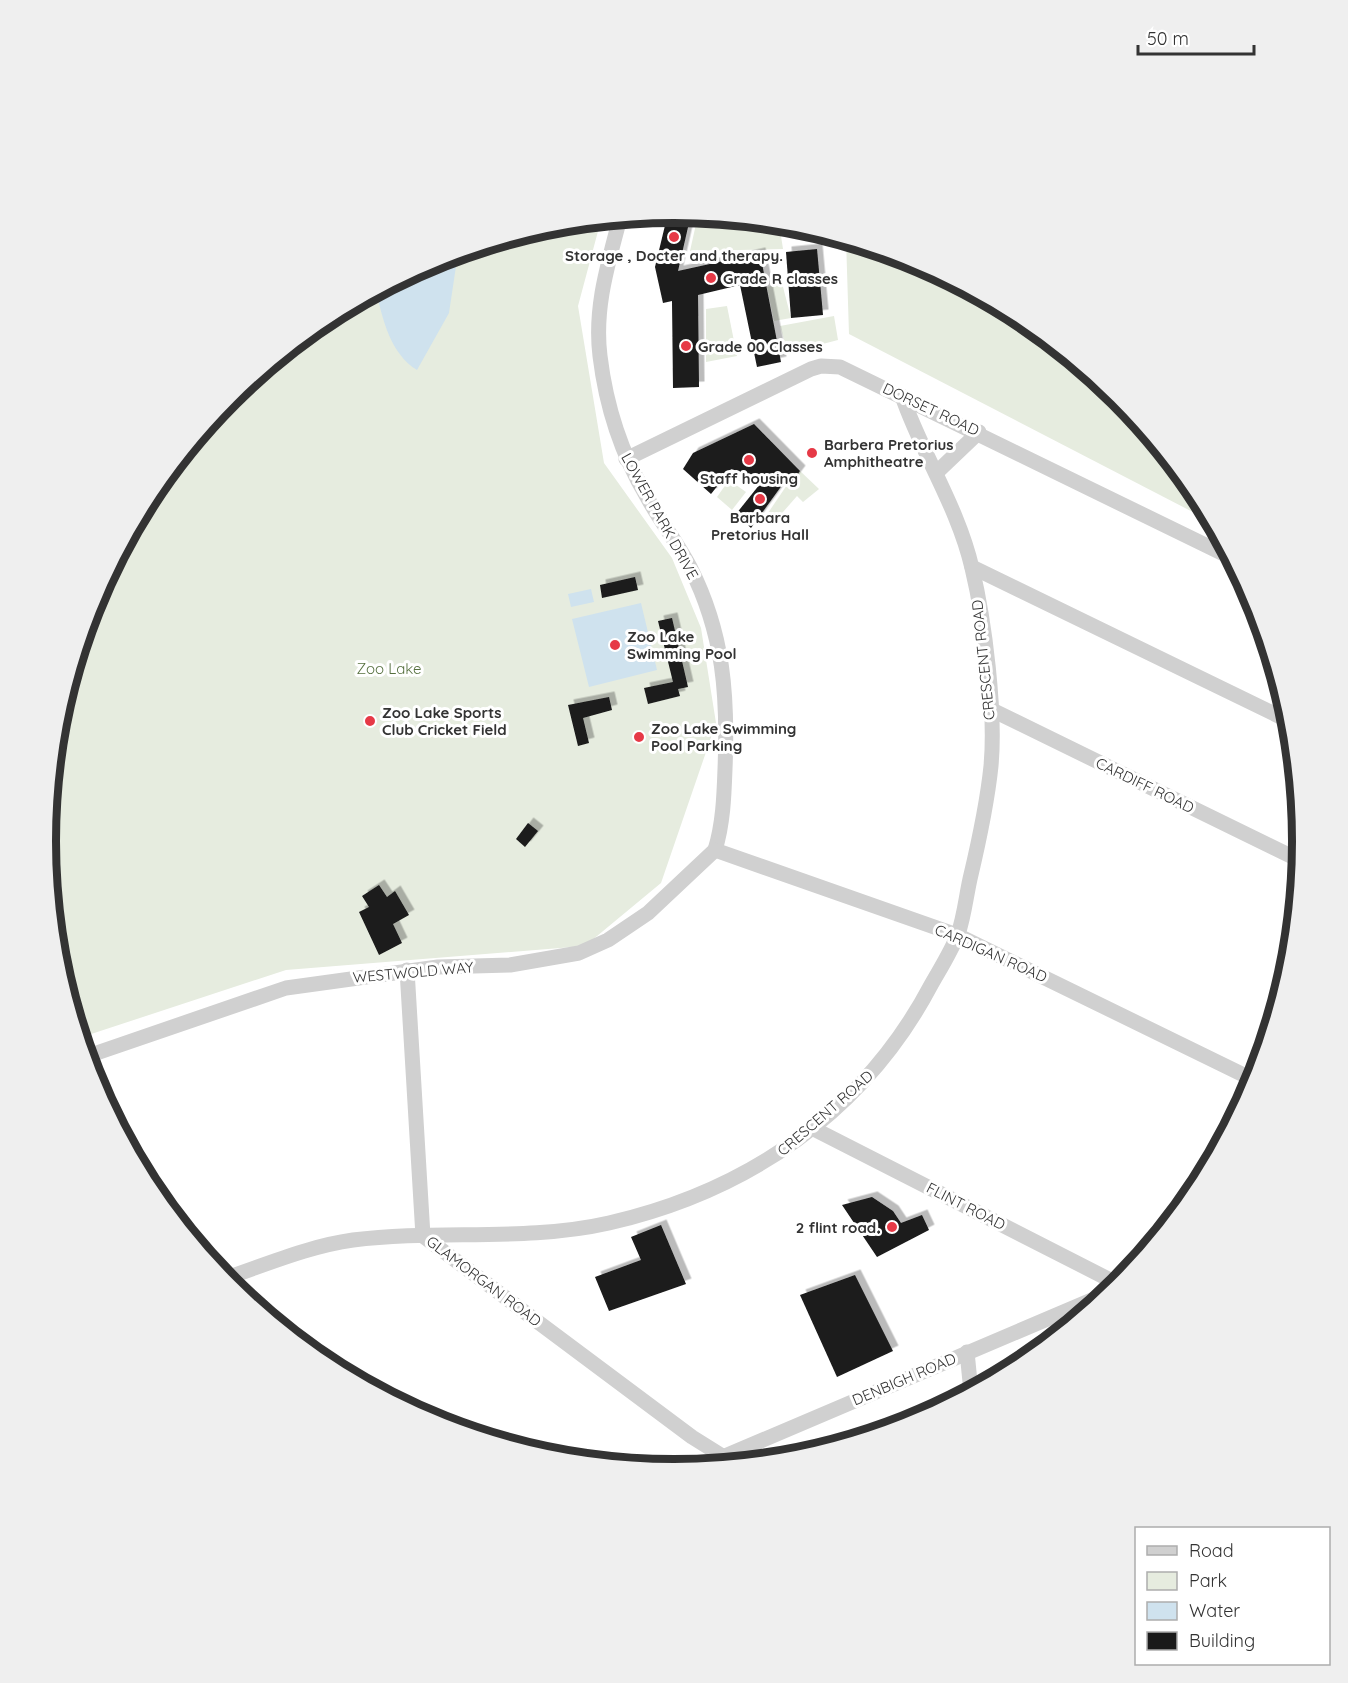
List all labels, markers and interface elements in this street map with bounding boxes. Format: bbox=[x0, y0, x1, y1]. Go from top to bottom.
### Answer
scale bar bbox=[1138, 18, 1254, 56]
text: 50 m bbox=[1147, 27, 1189, 50]
marker: Storage , Docter and therapy. bbox=[667, 230, 681, 244]
place label: Storage , Docter and therapy. bbox=[565, 246, 783, 265]
place label: Grade R classes bbox=[723, 269, 838, 288]
marker: Grade R classes bbox=[704, 271, 718, 285]
place label: Grade 00 Classes bbox=[698, 337, 823, 356]
marker: Grade 00 Classes bbox=[679, 339, 693, 353]
street label: DORSET ROAD bbox=[880, 378, 982, 440]
place label: Barbera Pretorius Amphitheatre bbox=[824, 435, 954, 471]
marker: Barbera Pretorius Amphitheatre bbox=[805, 446, 819, 460]
street label: LOWER PARK DRIVE bbox=[617, 449, 703, 583]
marker: Staff housing bbox=[742, 453, 756, 467]
place label: Staff housing bbox=[700, 469, 798, 488]
marker: Barbara Pretorius Hall bbox=[753, 492, 767, 506]
place label: Barbara Pretorius Hall bbox=[711, 508, 809, 544]
street label: CRESCENT ROAD bbox=[967, 599, 999, 721]
place label: Zoo Lake Swimming Pool bbox=[627, 627, 737, 663]
marker: Zoo Lake Swimming Pool bbox=[608, 638, 622, 652]
park label: Zoo Lake bbox=[356, 659, 422, 678]
place label: Zoo Lake Sports Club Cricket Field bbox=[382, 703, 507, 739]
marker: Zoo Lake Sports Club Cricket Field bbox=[363, 714, 377, 728]
place label: Zoo Lake Swimming Pool Parking bbox=[651, 719, 796, 755]
marker: Zoo Lake Swimming Pool Parking bbox=[632, 730, 646, 744]
street label: CARDIFF ROAD bbox=[1093, 753, 1197, 817]
street label: CARDIGAN ROAD bbox=[932, 920, 1050, 986]
street label: WESTWOLD WAY bbox=[352, 957, 475, 987]
street label: CRESCENT ROAD bbox=[773, 1066, 877, 1160]
street label: FLINT ROAD bbox=[923, 1178, 1009, 1234]
place label: 2 flint road. bbox=[796, 1218, 880, 1237]
marker: 2 flint road. bbox=[885, 1220, 899, 1234]
street label: GLAMORGAN ROAD bbox=[423, 1232, 545, 1330]
street label: DENBIGH ROAD bbox=[849, 1349, 959, 1409]
legend bbox=[1135, 1527, 1330, 1665]
text: Road bbox=[1189, 1539, 1234, 1562]
text: Park bbox=[1189, 1569, 1227, 1592]
text: Water bbox=[1189, 1599, 1240, 1622]
text: Building bbox=[1189, 1629, 1255, 1652]

